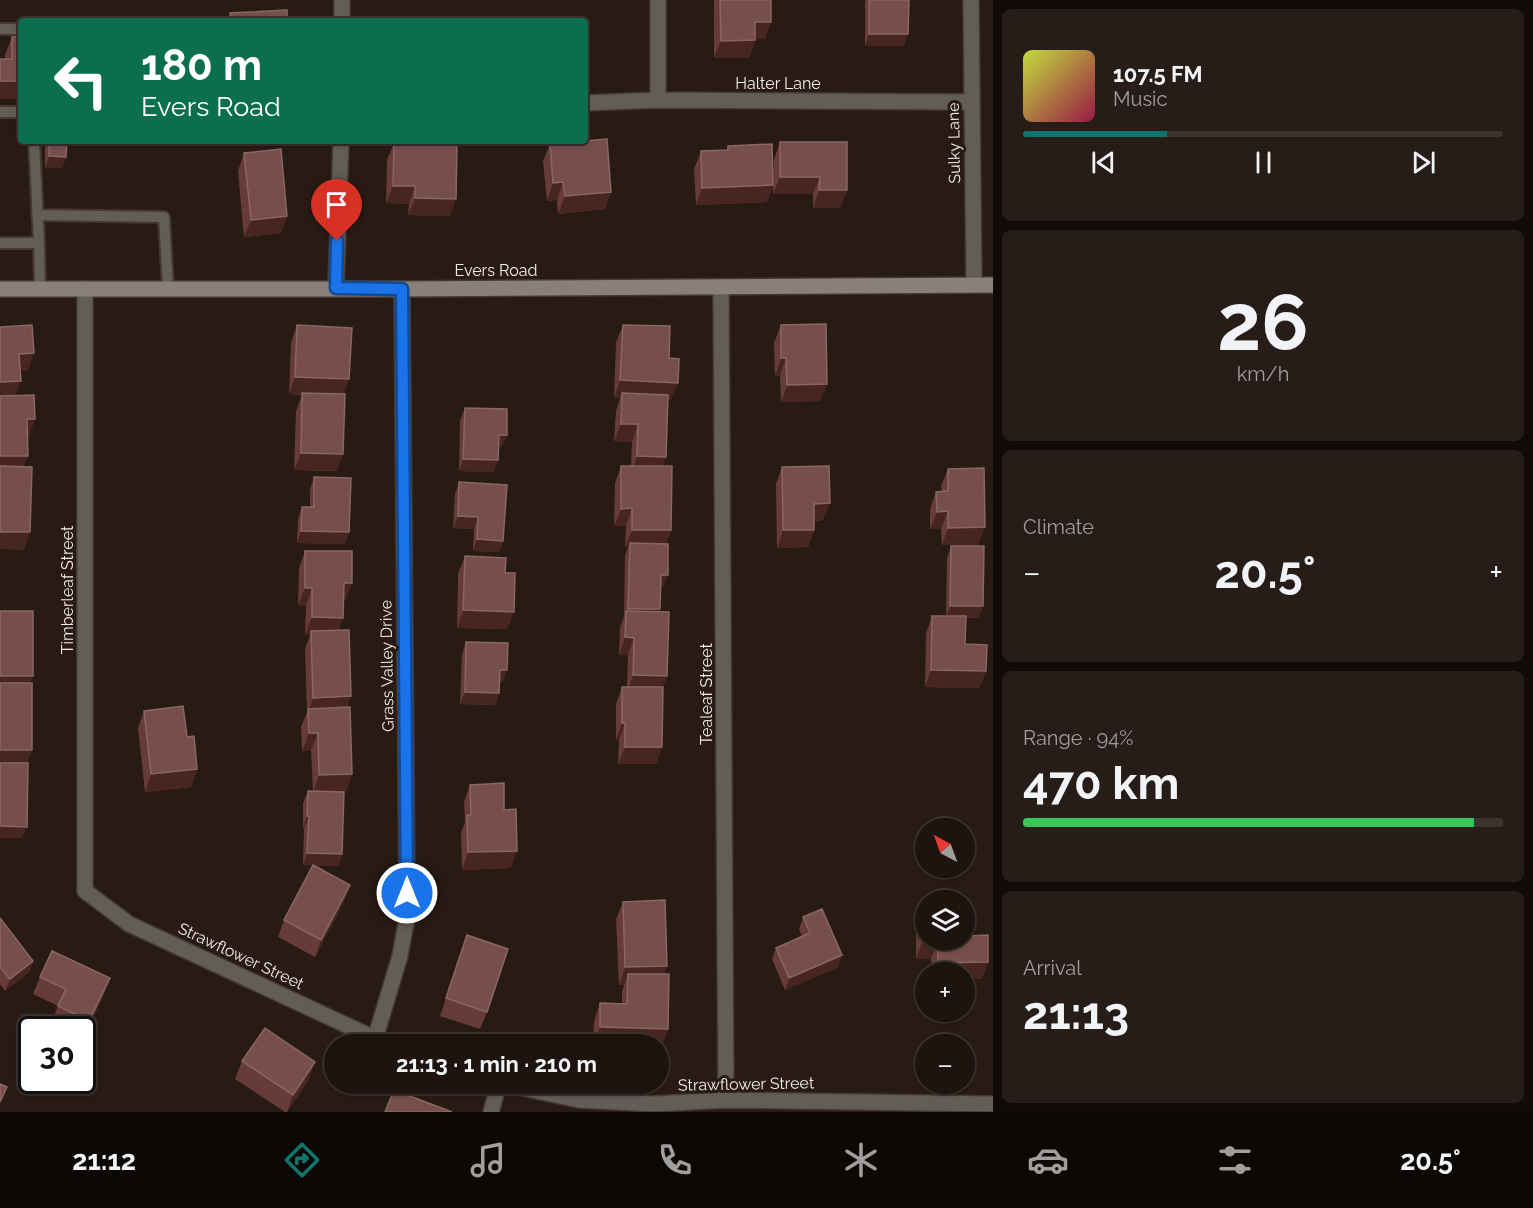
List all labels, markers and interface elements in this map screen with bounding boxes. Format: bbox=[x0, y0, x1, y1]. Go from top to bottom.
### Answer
text: 180 m bbox=[141, 41, 262, 90]
icon: left bbox=[42, 42, 120, 120]
text: 107.5 FM bbox=[1113, 61, 1203, 87]
street label: Halter Lane bbox=[735, 74, 821, 93]
text: Music bbox=[1113, 87, 1167, 111]
text: Evers Road bbox=[141, 91, 281, 122]
street label: Sulky Lane bbox=[944, 102, 964, 184]
icon: previous bbox=[1087, 146, 1120, 179]
icon: pause bbox=[1247, 146, 1280, 179]
icon: next bbox=[1407, 146, 1440, 179]
pin bbox=[311, 179, 362, 241]
icon: arrive bbox=[320, 188, 353, 221]
street label: Evers Road bbox=[455, 261, 537, 280]
text: 26 bbox=[1217, 277, 1309, 368]
text: km/h bbox=[1237, 362, 1289, 386]
text: Climate bbox=[1023, 515, 1094, 539]
street label: Timberleaf Street bbox=[58, 525, 77, 654]
text: 20.5° bbox=[1215, 546, 1315, 599]
text: − bbox=[1023, 553, 1041, 592]
text: + bbox=[1489, 553, 1503, 592]
street label: Grass Valley Drive bbox=[376, 600, 398, 732]
street label: Tealeaf Street bbox=[697, 642, 716, 745]
text: Range · 94% bbox=[1023, 726, 1133, 750]
text: 470 km bbox=[1023, 757, 1179, 810]
north arrow bbox=[915, 818, 975, 878]
map controls bbox=[915, 818, 975, 1094]
position arrow bbox=[375, 861, 439, 925]
button: layers bbox=[915, 890, 975, 950]
street label: Strawflower Street bbox=[175, 919, 307, 994]
text: Arrival bbox=[1023, 956, 1082, 980]
button: + bbox=[915, 962, 975, 1022]
text: 21:13 bbox=[1023, 987, 1129, 1040]
speed limit sign: 30 bbox=[18, 1016, 96, 1094]
button: − bbox=[915, 1034, 975, 1094]
text: 21:13 · 1 min · 210 m bbox=[396, 1051, 597, 1077]
street label: Strawflower Street bbox=[678, 1073, 815, 1095]
icon: directions bbox=[281, 1139, 323, 1181]
icon: music bbox=[467, 1139, 509, 1181]
icon: phone bbox=[654, 1139, 696, 1181]
icon: climate bbox=[840, 1139, 882, 1181]
icon: car bbox=[1027, 1139, 1069, 1181]
icon: filters bbox=[1214, 1139, 1256, 1181]
text: 21:12 bbox=[72, 1145, 136, 1176]
text: 20.5° bbox=[1400, 1145, 1461, 1176]

